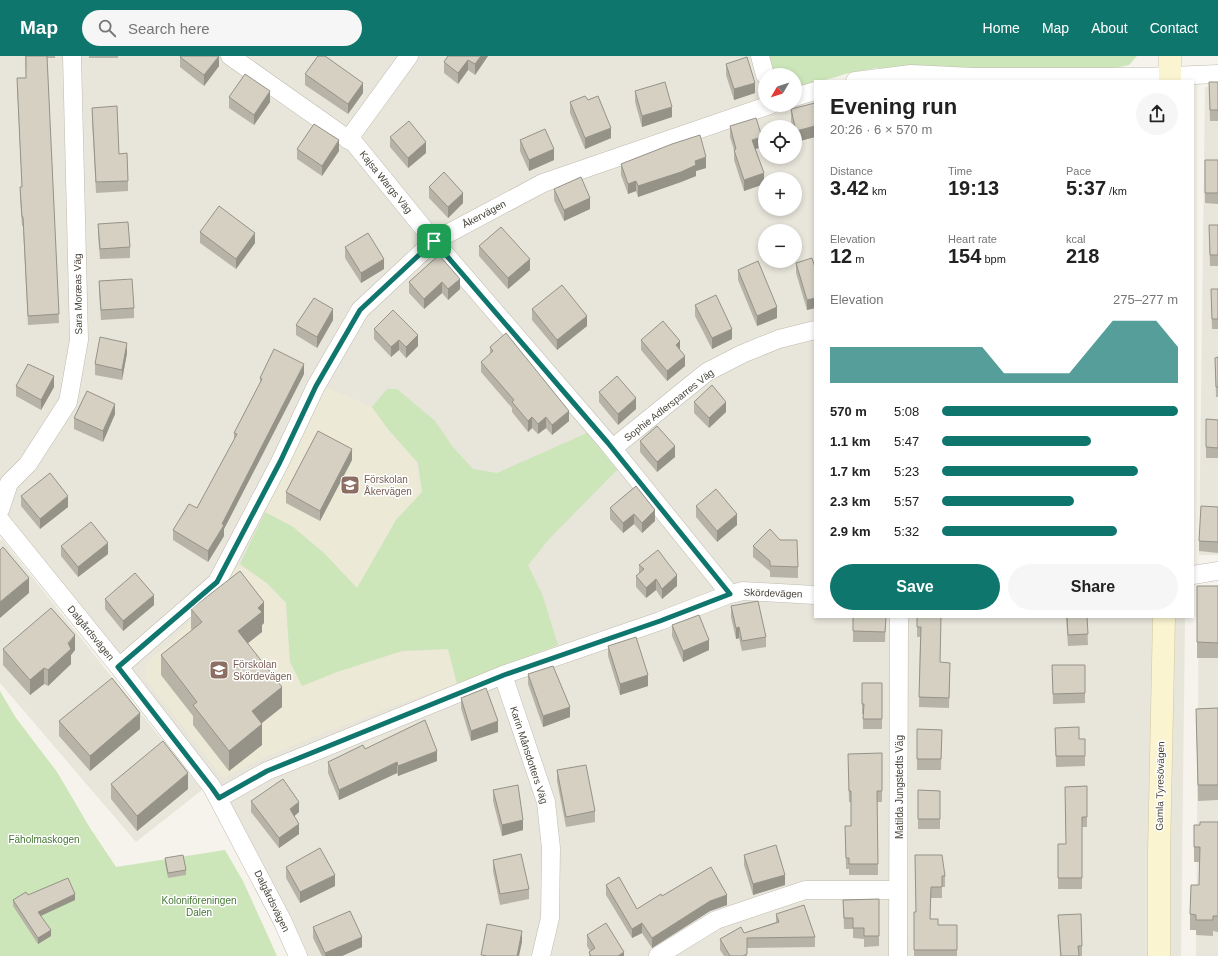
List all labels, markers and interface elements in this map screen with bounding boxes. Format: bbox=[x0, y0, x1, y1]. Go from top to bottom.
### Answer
search box bbox=[82, 10, 362, 46]
text: Map bbox=[20, 17, 58, 38]
icon: search bbox=[96, 17, 118, 39]
text: Search here bbox=[128, 20, 210, 37]
text: Home bbox=[983, 20, 1020, 36]
text: Map bbox=[1042, 20, 1069, 36]
text: About bbox=[1091, 20, 1128, 36]
text: Contact bbox=[1150, 20, 1198, 36]
north arrow bbox=[758, 68, 802, 112]
map controls bbox=[758, 68, 802, 268]
button: share bbox=[1136, 93, 1178, 135]
text: Evening run bbox=[830, 94, 957, 119]
button: locate bbox=[758, 120, 802, 164]
text: 20:26 · 6 × 570 m bbox=[830, 122, 932, 137]
street label: Kajsa Wargs Väg bbox=[358, 149, 414, 215]
text: Distance bbox=[830, 165, 873, 177]
text: Time bbox=[948, 165, 972, 177]
text: Pace bbox=[1066, 165, 1091, 177]
button: + bbox=[758, 172, 802, 216]
text: 3.42 bbox=[830, 177, 869, 199]
text: 19:13 bbox=[948, 177, 999, 199]
text: 5:37 bbox=[1066, 177, 1106, 199]
text: km bbox=[869, 185, 887, 197]
text: /km bbox=[1106, 185, 1127, 197]
street label: Åkervägen bbox=[460, 197, 508, 230]
pin bbox=[417, 224, 451, 258]
button: − bbox=[758, 224, 802, 268]
icon: arrive bbox=[423, 230, 445, 252]
text: Elevation bbox=[830, 233, 875, 245]
text: Heart rate bbox=[948, 233, 997, 245]
text: kcal bbox=[1066, 233, 1086, 245]
text: 12 bbox=[830, 245, 852, 267]
text: 154 bbox=[948, 245, 981, 267]
text: 218 bbox=[1066, 245, 1099, 267]
street label: Sara Moræas Väg bbox=[72, 253, 84, 335]
text: m bbox=[852, 253, 864, 265]
text: bpm bbox=[981, 253, 1006, 265]
text: Elevation bbox=[830, 292, 883, 307]
text: 275–277 m bbox=[1113, 292, 1178, 307]
street label: Sophie Adlersparres Väg bbox=[622, 367, 716, 443]
text: 570 m bbox=[830, 404, 867, 419]
text: 5:08 bbox=[894, 404, 919, 419]
text: 1.1 km bbox=[830, 434, 870, 449]
text: 5:47 bbox=[894, 434, 919, 449]
text: 1.7 km bbox=[830, 464, 870, 479]
text: 5:23 bbox=[894, 464, 919, 479]
school or university icon: Förskolan Åkervägen bbox=[339, 474, 361, 496]
place label: Förskolan Åkervägen bbox=[364, 474, 412, 497]
text: 2.3 km bbox=[830, 494, 870, 509]
text: 5:57 bbox=[894, 494, 919, 509]
text: 2.9 km bbox=[830, 524, 870, 539]
text: 5:32 bbox=[894, 524, 919, 539]
button: Save bbox=[830, 564, 1000, 610]
button: Share bbox=[1008, 564, 1178, 610]
street label: Skördevägen bbox=[743, 586, 803, 600]
street label: Dalgårdsvägen bbox=[66, 603, 116, 663]
school or university icon: Förskolan Skördevägen bbox=[208, 659, 230, 681]
place label: Förskolan Skördevägen bbox=[233, 659, 292, 682]
street label: Karin Månsdotters Väg bbox=[508, 705, 550, 805]
street label: Matilda Jungstedts Väg bbox=[894, 735, 905, 839]
street label: Gamla Tyresövägen bbox=[1154, 741, 1166, 831]
park label: Fäholmaskogen bbox=[8, 834, 80, 845]
street label: Dalgårdsvägen bbox=[252, 868, 292, 934]
park label: Koloniföreningen Dalen bbox=[161, 895, 237, 918]

